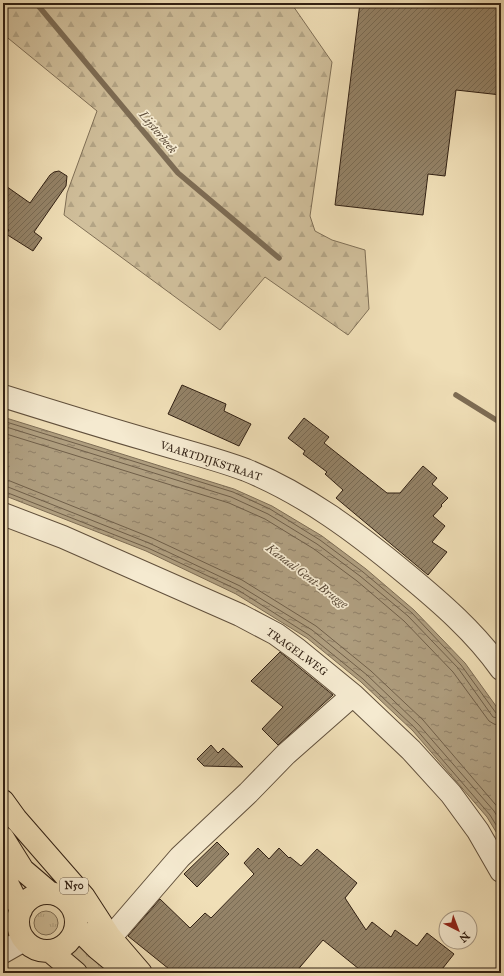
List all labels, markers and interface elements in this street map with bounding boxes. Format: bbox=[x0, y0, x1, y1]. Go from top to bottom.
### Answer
water label: Lijsterbeek bbox=[135, 107, 180, 157]
street label: VAARTDIJKSTRAAT bbox=[157, 438, 264, 485]
water label: Kanaal Gent-Brugge bbox=[263, 540, 351, 612]
street label: TRAGELWEG bbox=[264, 625, 330, 679]
road number: N50 bbox=[60, 878, 88, 894]
north arrow bbox=[438, 910, 478, 950]
text: N bbox=[456, 929, 472, 945]

